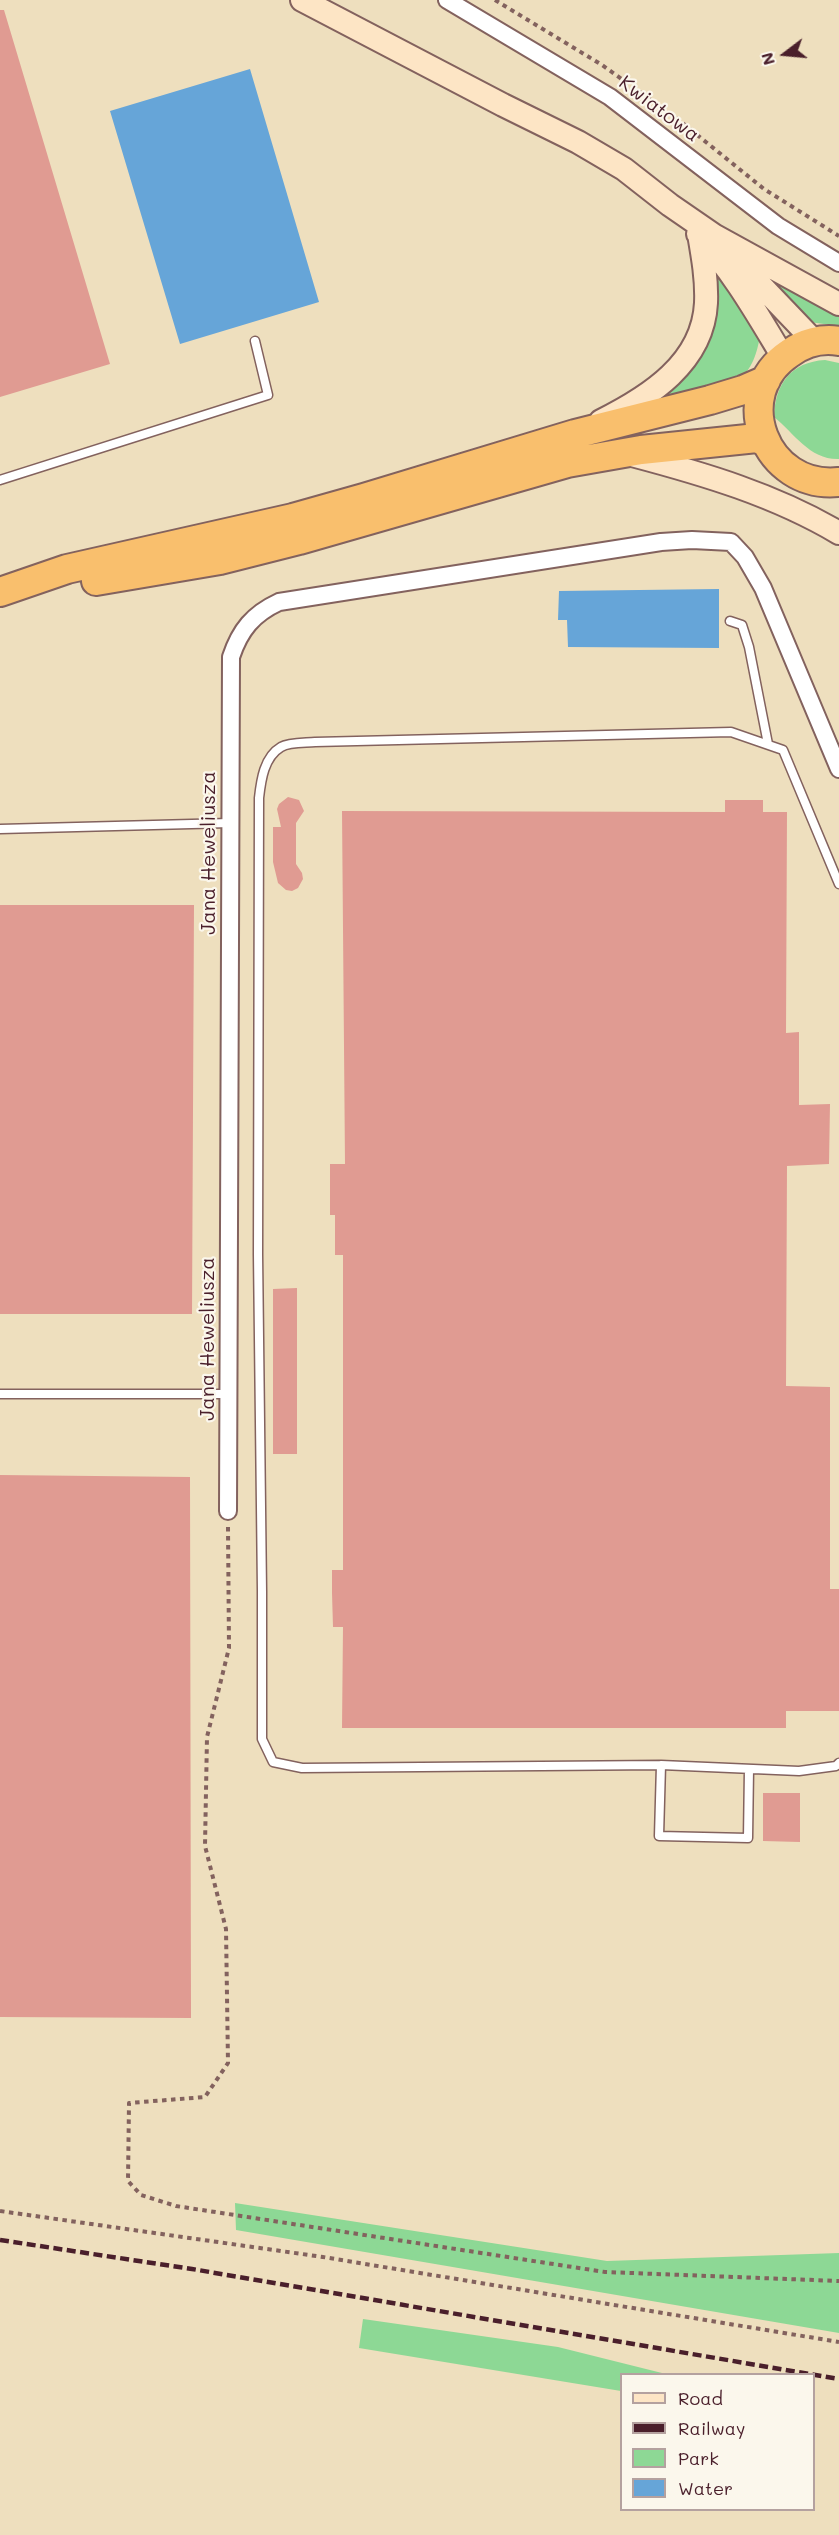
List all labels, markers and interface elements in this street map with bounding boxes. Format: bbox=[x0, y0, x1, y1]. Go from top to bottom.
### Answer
north arrow bbox=[755, 24, 815, 84]
text: N bbox=[755, 50, 779, 68]
street label: Kwiatowa bbox=[614, 71, 704, 147]
street label: Jana Heweliusza bbox=[197, 771, 221, 935]
street label: Jana Heweliusza bbox=[196, 1257, 220, 1421]
legend bbox=[620, 2373, 815, 2511]
text: Road bbox=[678, 2386, 723, 2410]
text: Railway bbox=[678, 2416, 745, 2440]
text: Park bbox=[678, 2446, 719, 2470]
text: Water bbox=[678, 2476, 733, 2500]

